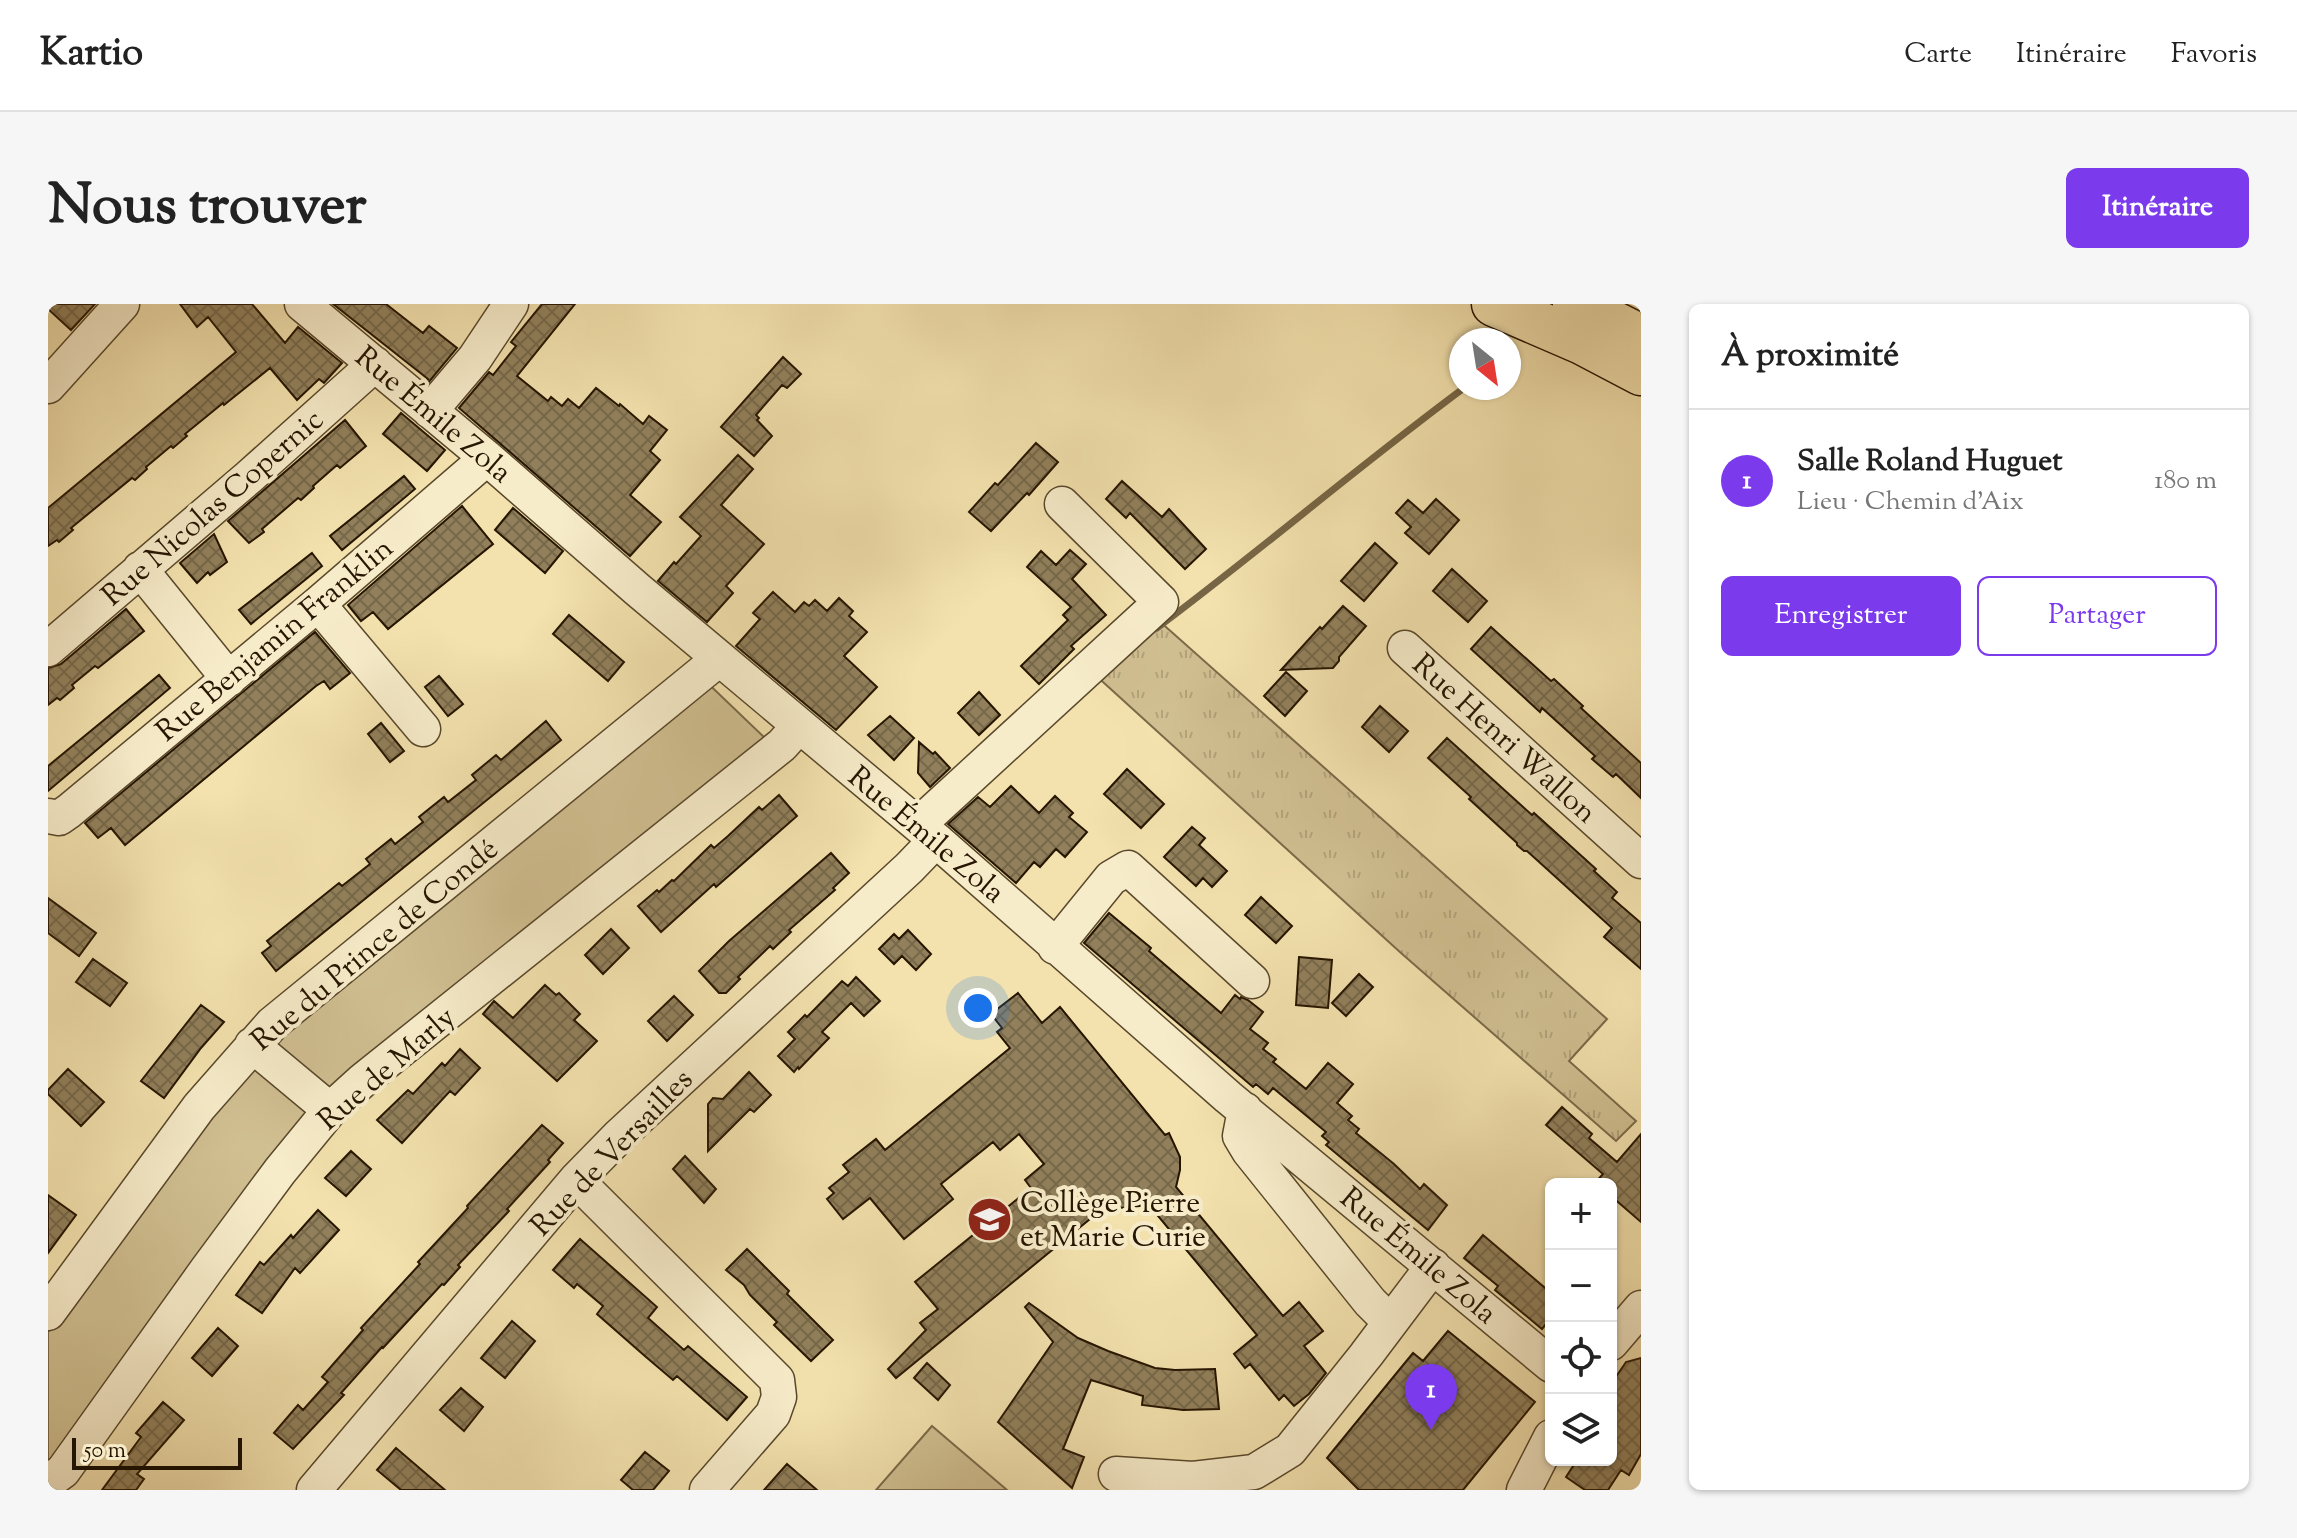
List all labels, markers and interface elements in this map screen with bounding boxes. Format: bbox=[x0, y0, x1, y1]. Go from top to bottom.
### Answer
text: Kartio bbox=[40, 28, 143, 82]
text: Carte bbox=[1904, 35, 1972, 75]
text: Itinéraire bbox=[2016, 35, 2127, 75]
text: Favoris bbox=[2171, 35, 2257, 75]
text: Nous trouver bbox=[48, 168, 367, 249]
button: Itinéraire bbox=[2066, 168, 2249, 248]
north arrow bbox=[1449, 328, 1521, 400]
text: À proximité bbox=[1721, 332, 1899, 381]
street label: Rue Émile Zola bbox=[344, 337, 520, 495]
street label: Rue Nicolas Copernic bbox=[93, 400, 334, 618]
text: Salle Roland Huguet bbox=[1797, 441, 2062, 484]
text: 1 bbox=[1743, 463, 1751, 500]
text: 180 m bbox=[2154, 463, 2217, 500]
text: Lieu · Chemin d'Aix bbox=[1797, 484, 2024, 521]
street label: Rue Benjamin Franklin bbox=[148, 529, 404, 753]
button: Enregistrer bbox=[1721, 576, 1961, 656]
button: Partager bbox=[1977, 576, 2217, 656]
street label: Rue Henri Wallon bbox=[1401, 645, 1605, 835]
street label: Rue Émile Zola bbox=[837, 757, 1013, 915]
street label: Rue du Prince de Condé bbox=[243, 829, 509, 1062]
your location bbox=[958, 988, 998, 1028]
street label: Rue de Marly bbox=[309, 998, 466, 1142]
street label: Rue de Versailles bbox=[522, 1060, 704, 1247]
street label: Rue Émile Zola bbox=[1329, 1178, 1505, 1336]
map controls bbox=[1545, 1178, 1617, 1466]
button: + bbox=[1545, 1178, 1617, 1250]
place label: Collège Pierre et Marie Curie bbox=[1020, 1183, 1206, 1260]
school or university icon: Collège Pierre et Marie Curie bbox=[965, 1195, 1013, 1243]
button: − bbox=[1545, 1250, 1617, 1322]
button: locate bbox=[1545, 1322, 1617, 1394]
pin: 1 bbox=[1405, 1364, 1457, 1430]
button: layers bbox=[1545, 1394, 1617, 1466]
scale bar bbox=[72, 1434, 242, 1470]
text: 50 m bbox=[84, 1436, 126, 1468]

